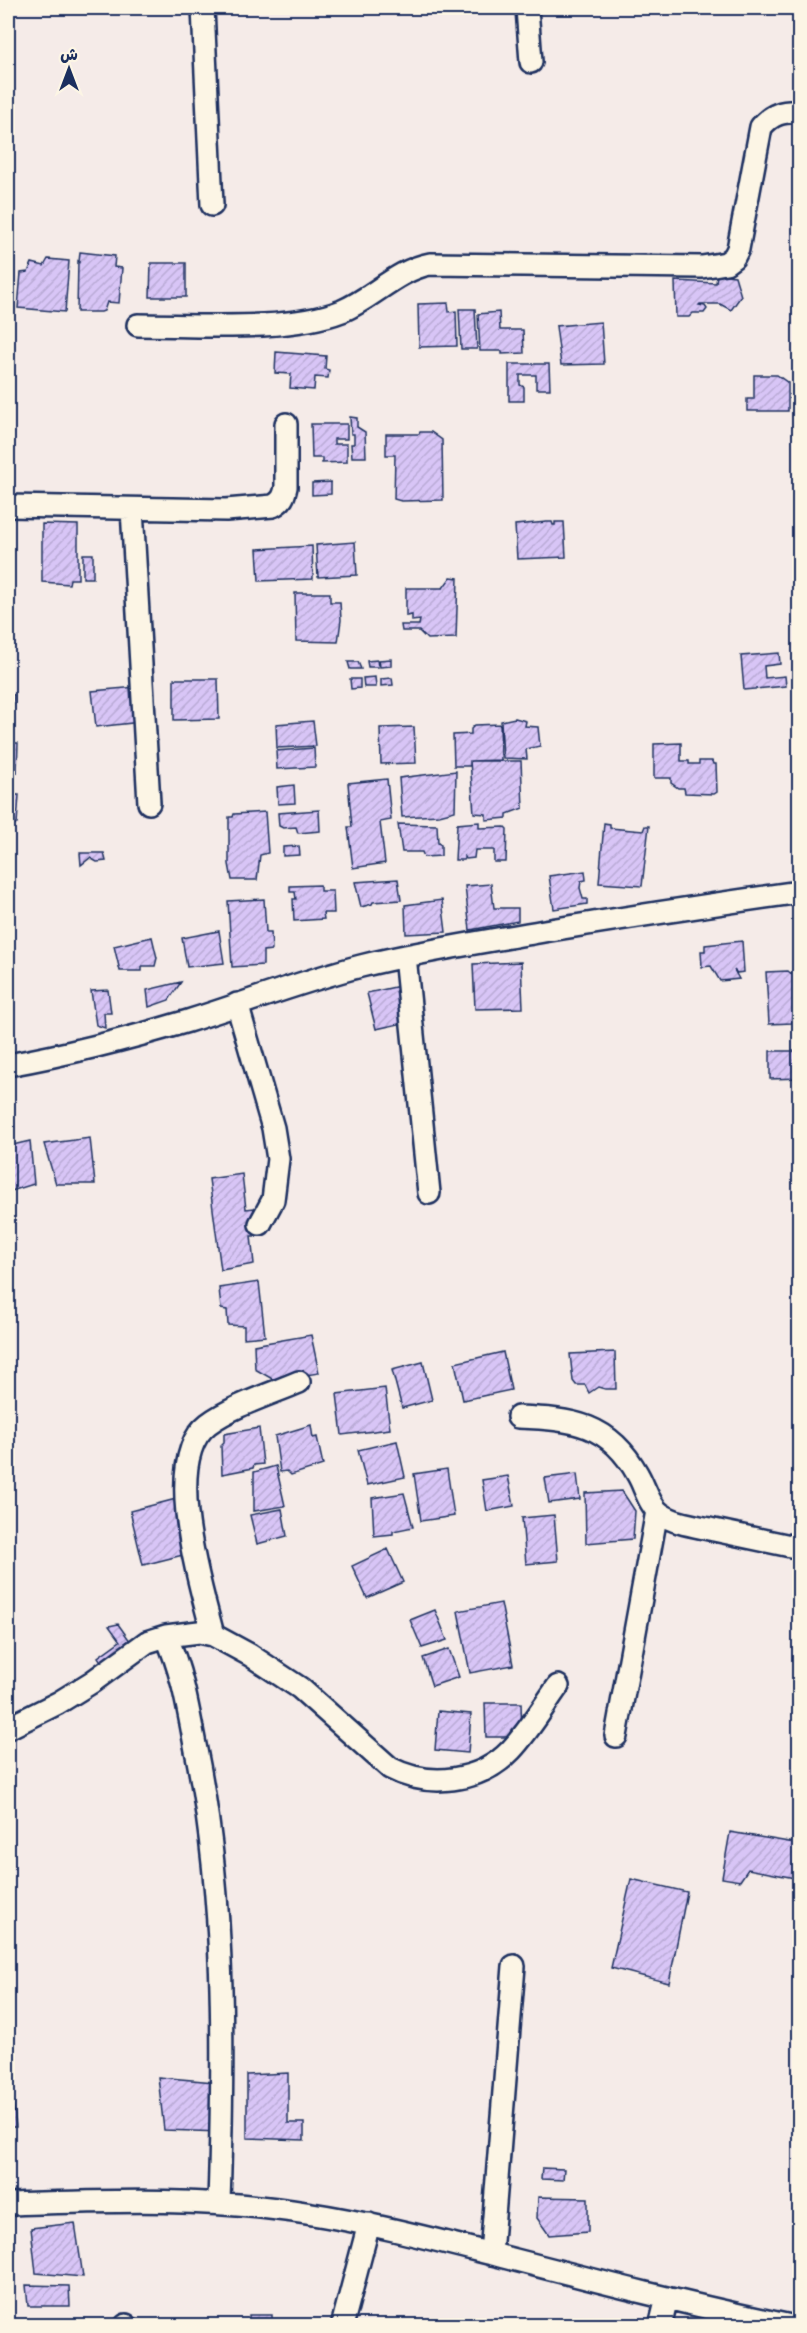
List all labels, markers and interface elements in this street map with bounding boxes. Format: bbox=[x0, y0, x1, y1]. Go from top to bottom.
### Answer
north arrow bbox=[39, 39, 99, 99]
text: ش bbox=[60, 44, 78, 66]

